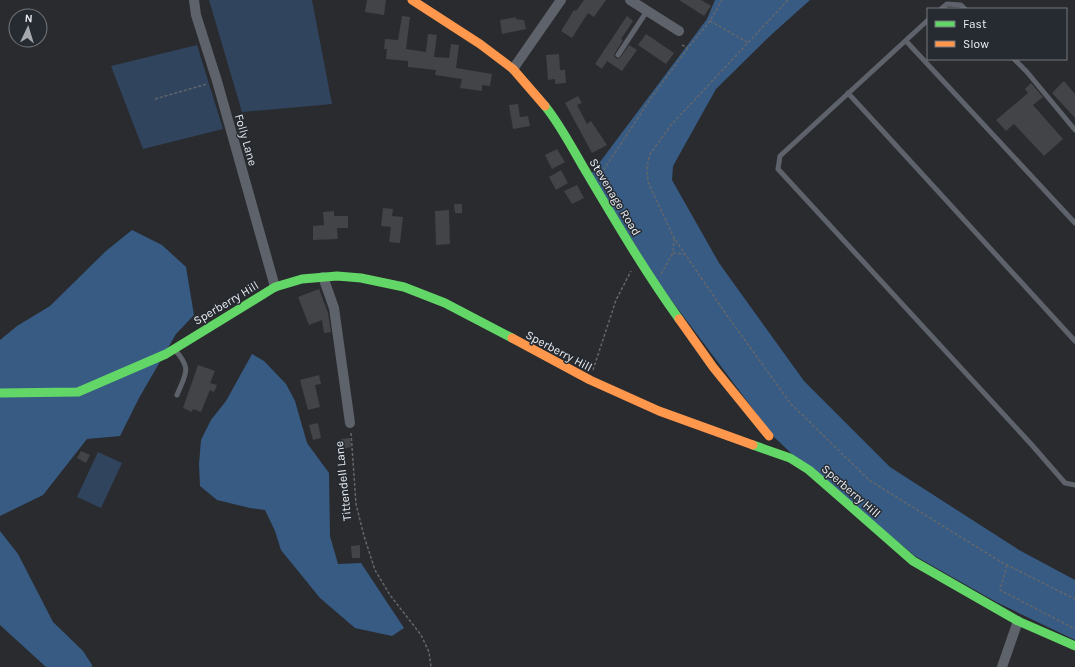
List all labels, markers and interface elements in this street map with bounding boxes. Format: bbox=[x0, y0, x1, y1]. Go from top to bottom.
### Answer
north arrow bbox=[8, 8, 48, 48]
legend bbox=[927, 8, 1067, 60]
text: N bbox=[24, 12, 33, 25]
text: Fast bbox=[963, 17, 987, 31]
text: Slow bbox=[963, 37, 989, 51]
street label: Folly Lane bbox=[232, 112, 260, 168]
street label: Stevenage Road bbox=[586, 156, 644, 238]
street label: Sperberry Hill bbox=[191, 278, 261, 328]
street label: Sperberry Hill bbox=[523, 328, 595, 374]
street label: Tittendell Lane bbox=[332, 440, 354, 522]
street label: Sperberry Hill bbox=[819, 462, 883, 520]

